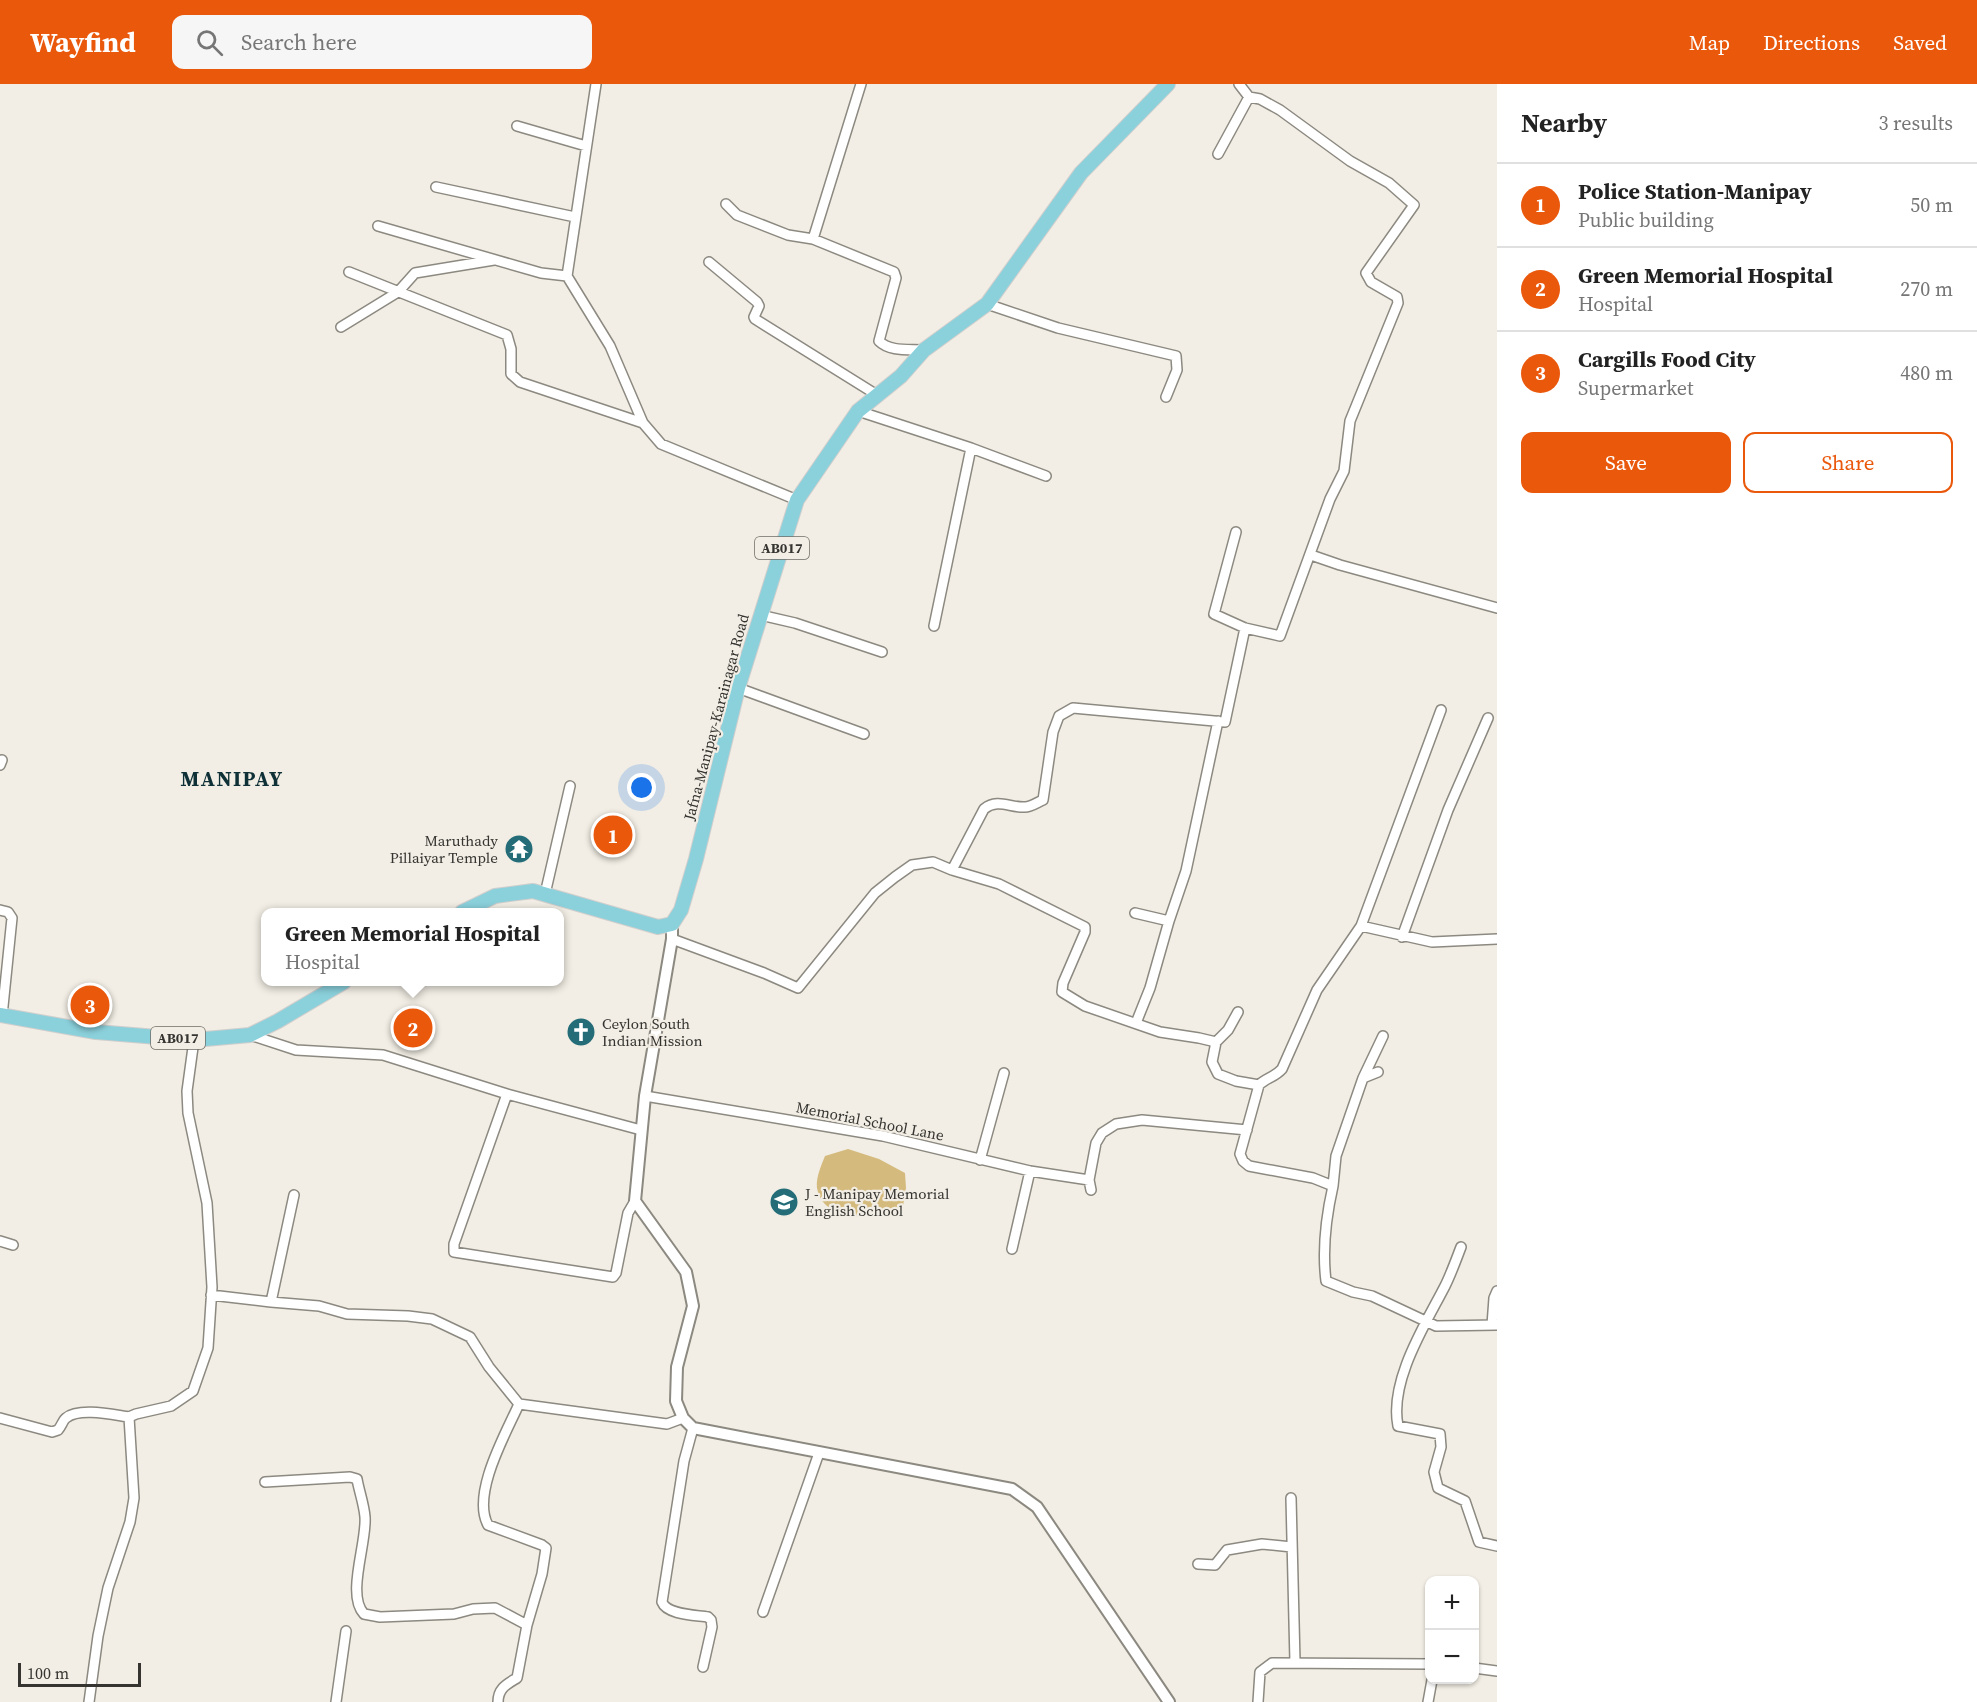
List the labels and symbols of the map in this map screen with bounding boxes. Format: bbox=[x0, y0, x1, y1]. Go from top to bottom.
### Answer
road number: AB017 bbox=[755, 537, 809, 559]
street label: Jafna-Manipay-Karainagar Road bbox=[678, 611, 754, 824]
district label: MANIPAY bbox=[180, 764, 284, 793]
your location bbox=[627, 773, 656, 802]
pin: 1 bbox=[594, 812, 632, 858]
place label: Maruthady Pillaiyar Temple bbox=[390, 830, 498, 868]
temple icon: Maruthady Pillaiyar Temple bbox=[503, 833, 535, 865]
pin: 3 bbox=[70, 982, 110, 1028]
pin: 2 bbox=[394, 1006, 432, 1050]
place label: Ceylon South Indian Mission bbox=[602, 1013, 703, 1051]
church icon: Ceylon South Indian Mission bbox=[565, 1016, 597, 1048]
road number: AB017 bbox=[151, 1027, 205, 1049]
street label: Memorial School Lane bbox=[794, 1096, 946, 1146]
place label: J - Manipay Memorial English School bbox=[804, 1183, 950, 1221]
school or university icon: J - Manipay Memorial English School bbox=[768, 1186, 800, 1218]
scale bar bbox=[18, 1660, 141, 1688]

